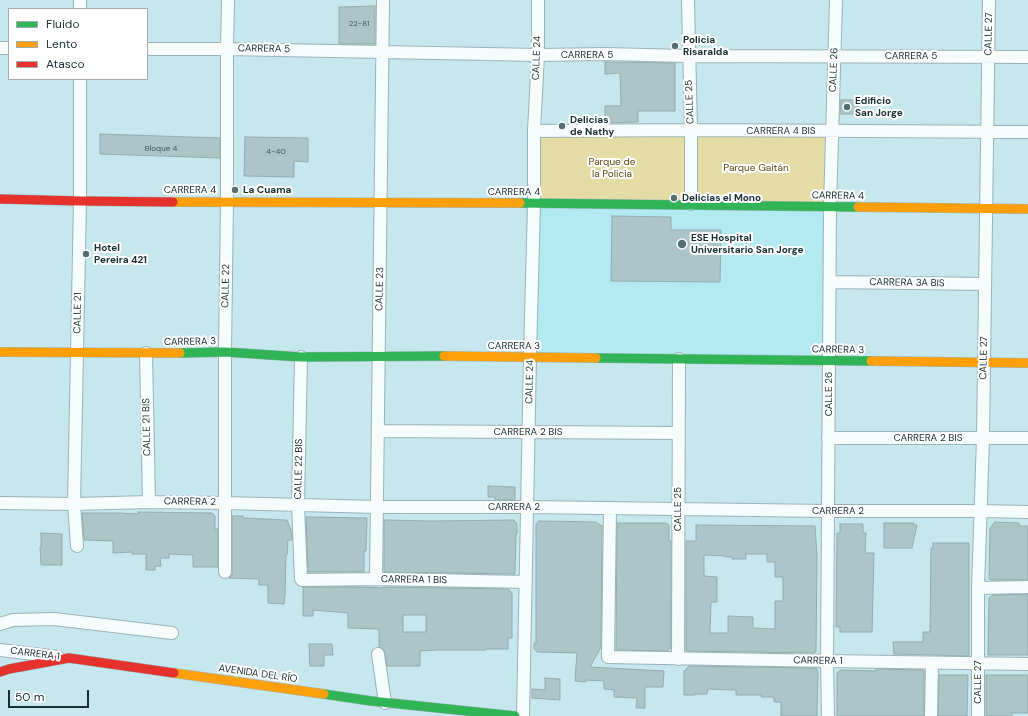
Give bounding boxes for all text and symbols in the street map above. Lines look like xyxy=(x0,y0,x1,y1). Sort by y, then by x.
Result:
legend xyxy=(8,8,148,80)
street label: CALLE 27 xyxy=(983,12,995,56)
text: Fluido xyxy=(46,16,80,32)
house number: 22-81 xyxy=(349,19,369,29)
place label: Policia Risaralda xyxy=(683,34,728,58)
text: Lento xyxy=(46,36,77,52)
street label: CALLE 24 xyxy=(530,36,544,80)
marker: Policia Risaralda xyxy=(670,41,680,51)
street label: CARRERA 5 xyxy=(238,43,290,55)
street label: CALLE 26 xyxy=(827,48,841,92)
street label: CARRERA 5 xyxy=(561,49,613,61)
street label: CARRERA 5 xyxy=(885,50,937,62)
text: Atasco xyxy=(46,56,85,72)
street label: CALLE 25 xyxy=(683,80,697,124)
place label: Edificio San Jorge xyxy=(855,95,903,118)
marker: Edificio San Jorge xyxy=(842,102,852,112)
place label: Delicias de Nathy xyxy=(570,114,614,138)
marker: Delicias de Nathy xyxy=(557,121,567,131)
street label: CARRERA 4 BIS xyxy=(746,125,816,137)
house number: Bloque 4 xyxy=(145,144,177,154)
house number: 4-40 xyxy=(266,147,286,157)
park label: Parque de la Policia xyxy=(589,156,635,180)
park label: Parque Gaitán xyxy=(723,162,789,174)
street label: CARRERA 4 xyxy=(164,184,216,196)
place label: La Cuama xyxy=(243,184,291,196)
marker: La Cuama xyxy=(230,185,240,195)
street label: CARRERA 4 xyxy=(488,186,540,198)
street label: CARRERA 4 xyxy=(812,190,864,202)
place label: Delicias el Mono xyxy=(682,192,761,204)
marker: Delicias el Mono xyxy=(669,193,679,203)
place label: ESE Hospital Universitario San Jorge xyxy=(691,232,803,256)
marker: ESE Hospital Universitario San Jorge xyxy=(676,238,688,250)
place label: Hotel Pereira 421 xyxy=(94,242,147,266)
marker: Hotel Pereira 421 xyxy=(81,249,91,259)
street label: CALLE 22 xyxy=(220,264,232,308)
street label: CALLE 23 xyxy=(374,267,386,311)
street label: CARRERA 3A BIS xyxy=(869,276,945,290)
street label: CALLE 21 xyxy=(72,292,84,334)
street label: CARRERA 3 xyxy=(164,336,216,348)
street label: CALLE 27 xyxy=(978,336,990,380)
street label: CARRERA 3 xyxy=(488,340,540,352)
street label: CARRERA 3 xyxy=(812,344,864,356)
street label: CALLE 24 xyxy=(524,360,536,404)
street label: CALLE 26 xyxy=(823,372,835,416)
street label: CALLE 21 BIS xyxy=(140,398,154,456)
street label: CARRERA 2 BIS xyxy=(494,426,562,438)
street label: CARRERA 2 BIS xyxy=(894,432,962,444)
street label: CALLE 22 BIS xyxy=(292,438,306,500)
street label: CALLE 25 xyxy=(672,487,684,531)
street label: CARRERA 2 xyxy=(164,496,216,508)
street label: CARRERA 2 xyxy=(488,501,540,513)
street label: CARRERA 2 xyxy=(812,505,864,517)
street label: CARRERA 1 BIS xyxy=(381,573,447,587)
street label: CARRERA 1 xyxy=(10,645,60,663)
street label: CARRERA 1 xyxy=(793,655,843,667)
street label: CALLE 27 xyxy=(972,660,984,704)
street label: AVENIDA DEL RÍO xyxy=(218,663,298,685)
scale bar xyxy=(10,682,91,708)
text: 50 m xyxy=(15,689,44,705)

